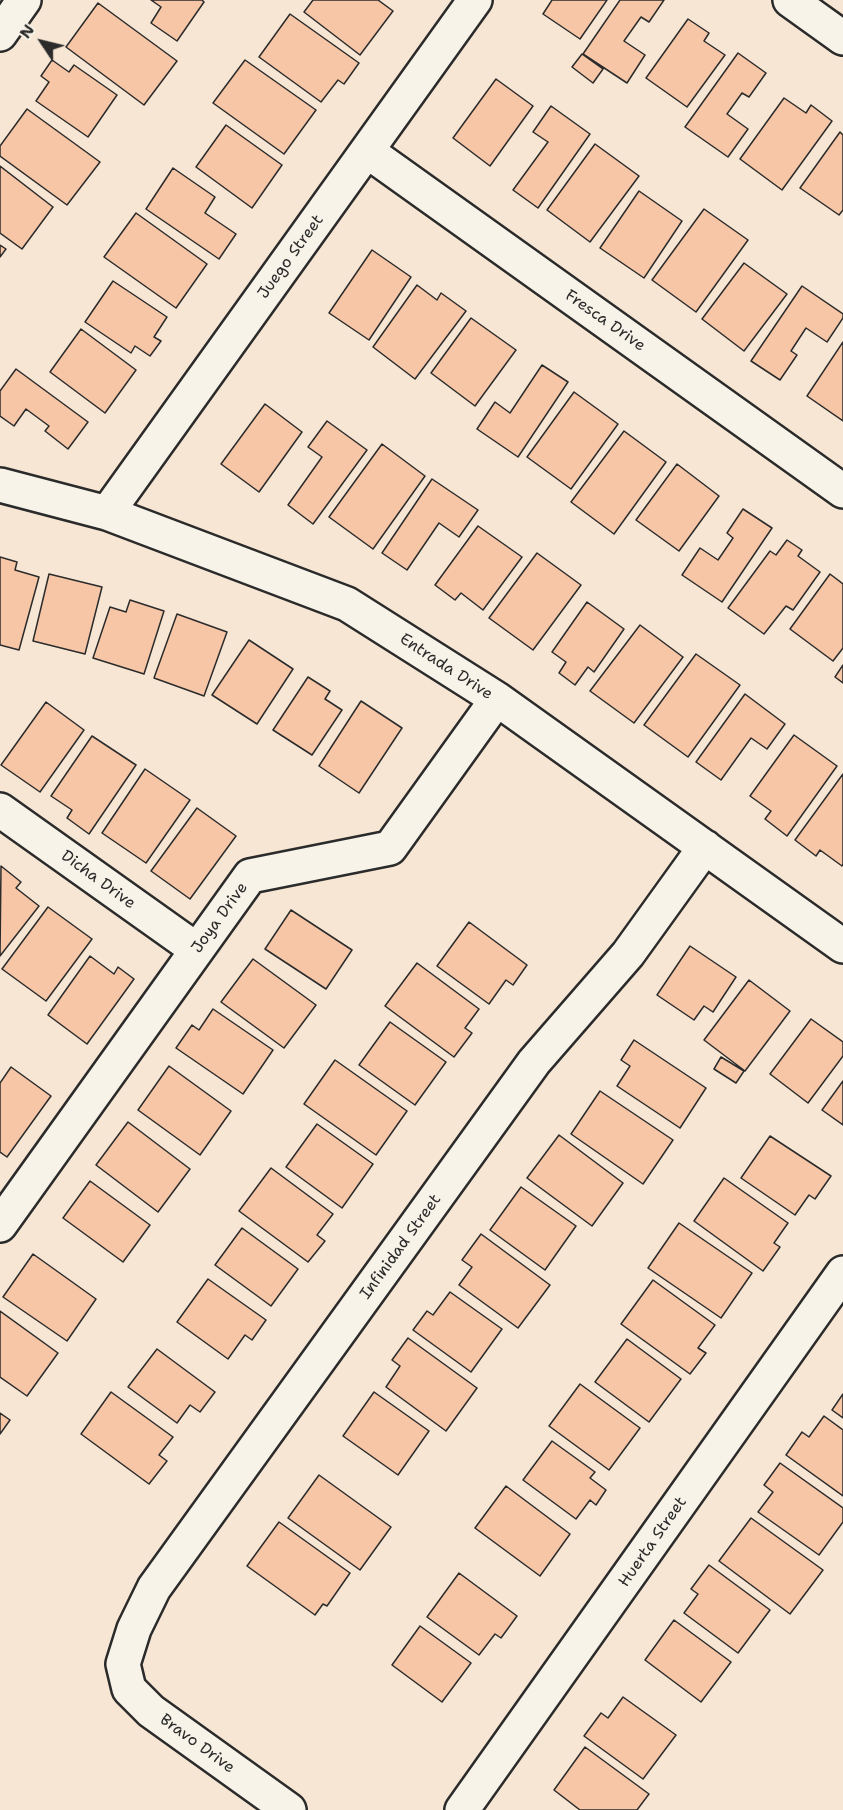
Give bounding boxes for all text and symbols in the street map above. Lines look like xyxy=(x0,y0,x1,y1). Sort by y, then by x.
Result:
north arrow xyxy=(12,12,72,72)
text: N xyxy=(15,20,39,43)
street label: Juego Street xyxy=(254,211,328,303)
street label: Fresca Drive xyxy=(561,286,649,356)
street label: Entrada Drive xyxy=(396,630,496,704)
street label: Dicha Drive xyxy=(57,847,139,913)
street label: Joya Drive xyxy=(188,879,252,957)
street label: Infinidad Street xyxy=(356,1191,446,1303)
street label: Huerta Street xyxy=(615,1493,691,1591)
street label: Bravo Drive xyxy=(156,1710,238,1778)

